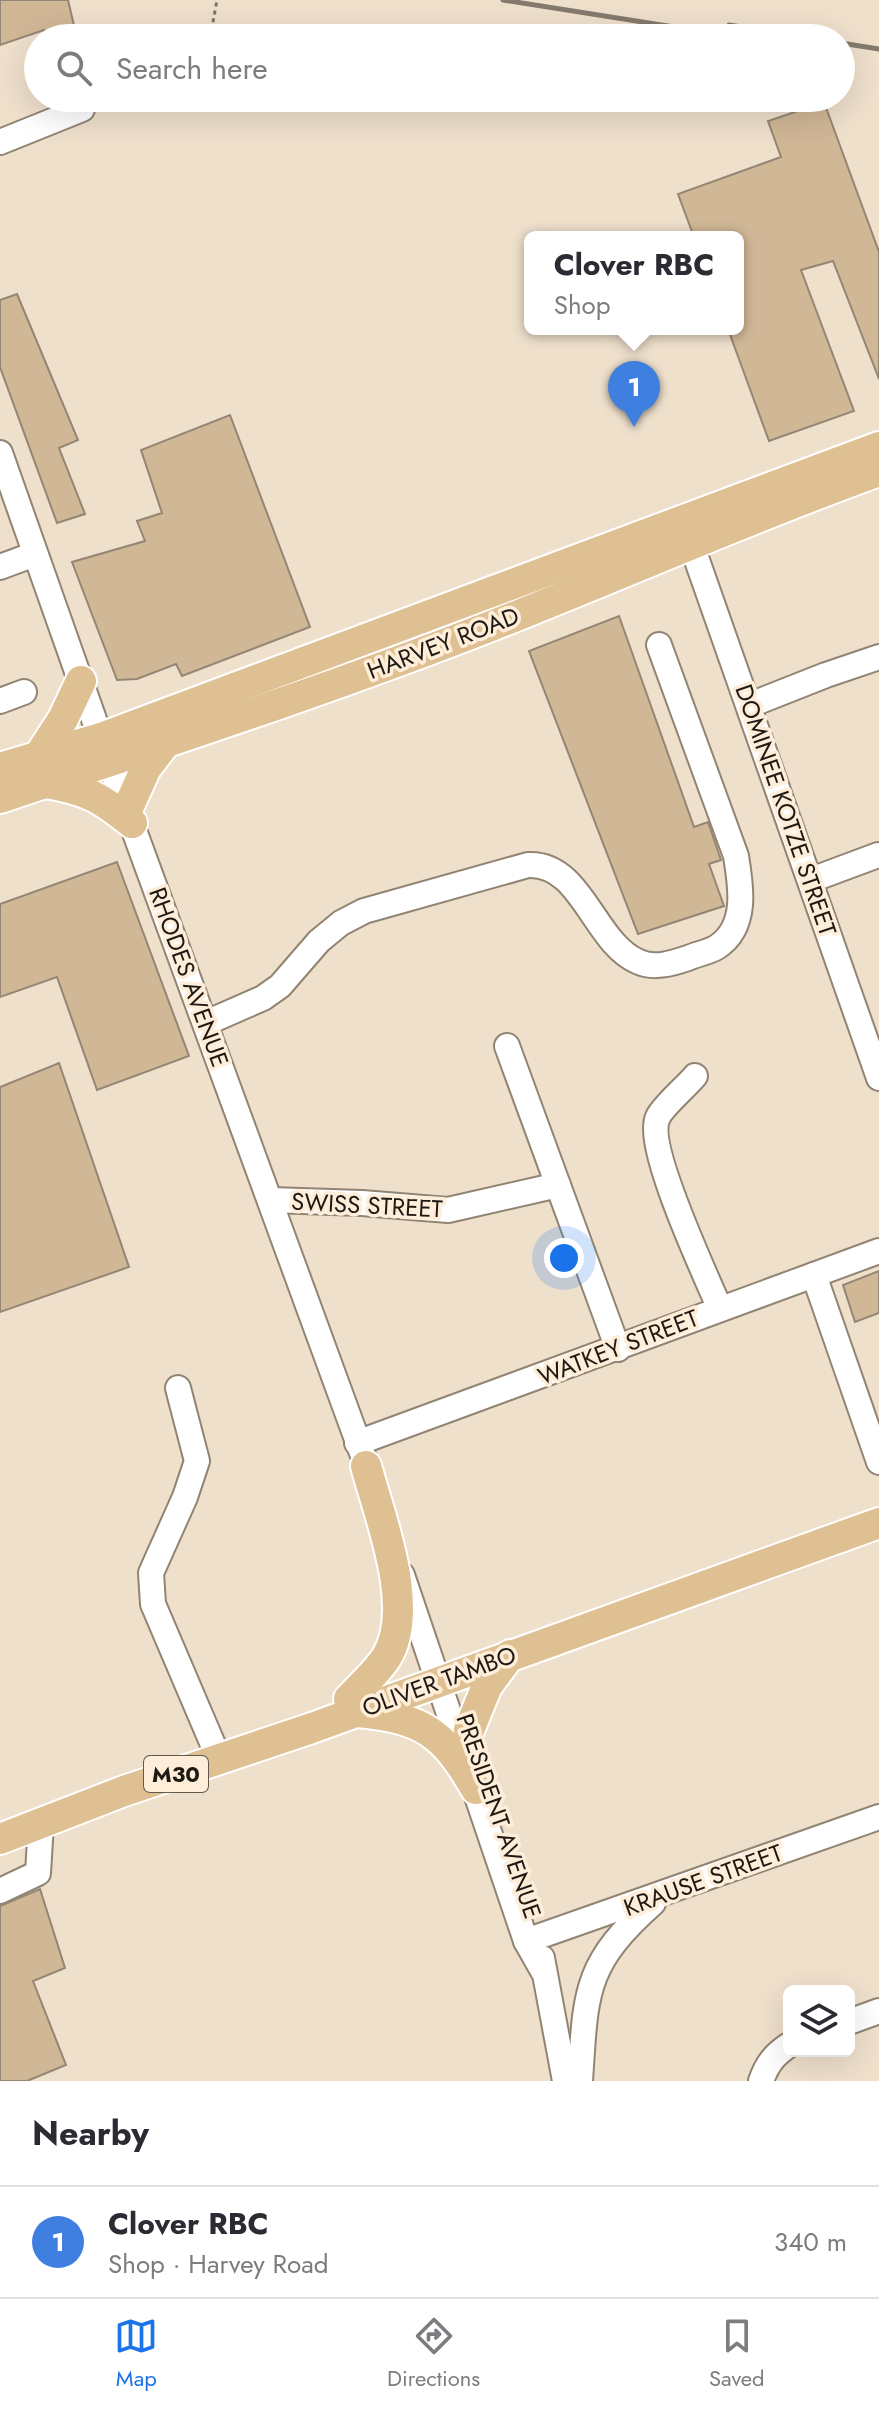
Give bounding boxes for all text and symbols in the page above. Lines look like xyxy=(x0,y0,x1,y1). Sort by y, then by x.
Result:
search box xyxy=(24,24,855,112)
icon: search xyxy=(52,46,96,90)
text: Search here xyxy=(116,47,268,90)
popup xyxy=(524,231,744,335)
text: Clover RBC xyxy=(554,243,714,286)
text: Shop xyxy=(554,286,611,324)
pin: 1 xyxy=(608,361,660,427)
street label: HARVEY ROAD xyxy=(362,598,524,688)
street label: DOMINEE KOTZE STREET xyxy=(726,679,846,941)
street label: RHODES AVENUE xyxy=(140,882,238,1072)
street label: SWISS STREET xyxy=(290,1184,444,1226)
your location xyxy=(544,1238,584,1278)
street label: WATKEY STREET xyxy=(533,1300,703,1394)
street label: OLIVER TAMBO xyxy=(357,1637,521,1725)
street label: PRESIDENT AVENUE xyxy=(448,1709,550,1923)
road number: M30 xyxy=(144,1756,208,1792)
street label: KRAUSE STREET xyxy=(619,1835,787,1925)
map controls xyxy=(783,1985,855,2057)
button: layers xyxy=(783,1985,855,2057)
text: Nearby xyxy=(32,2109,149,2158)
text: Clover RBC xyxy=(108,2202,269,2245)
text: 1 xyxy=(51,2223,65,2261)
text: 340 m xyxy=(774,2223,847,2261)
text: Shop · Harvey Road xyxy=(108,2245,328,2283)
tab: Map xyxy=(114,2314,158,2394)
tab: Directions xyxy=(387,2314,480,2394)
tab: Saved xyxy=(709,2314,765,2394)

